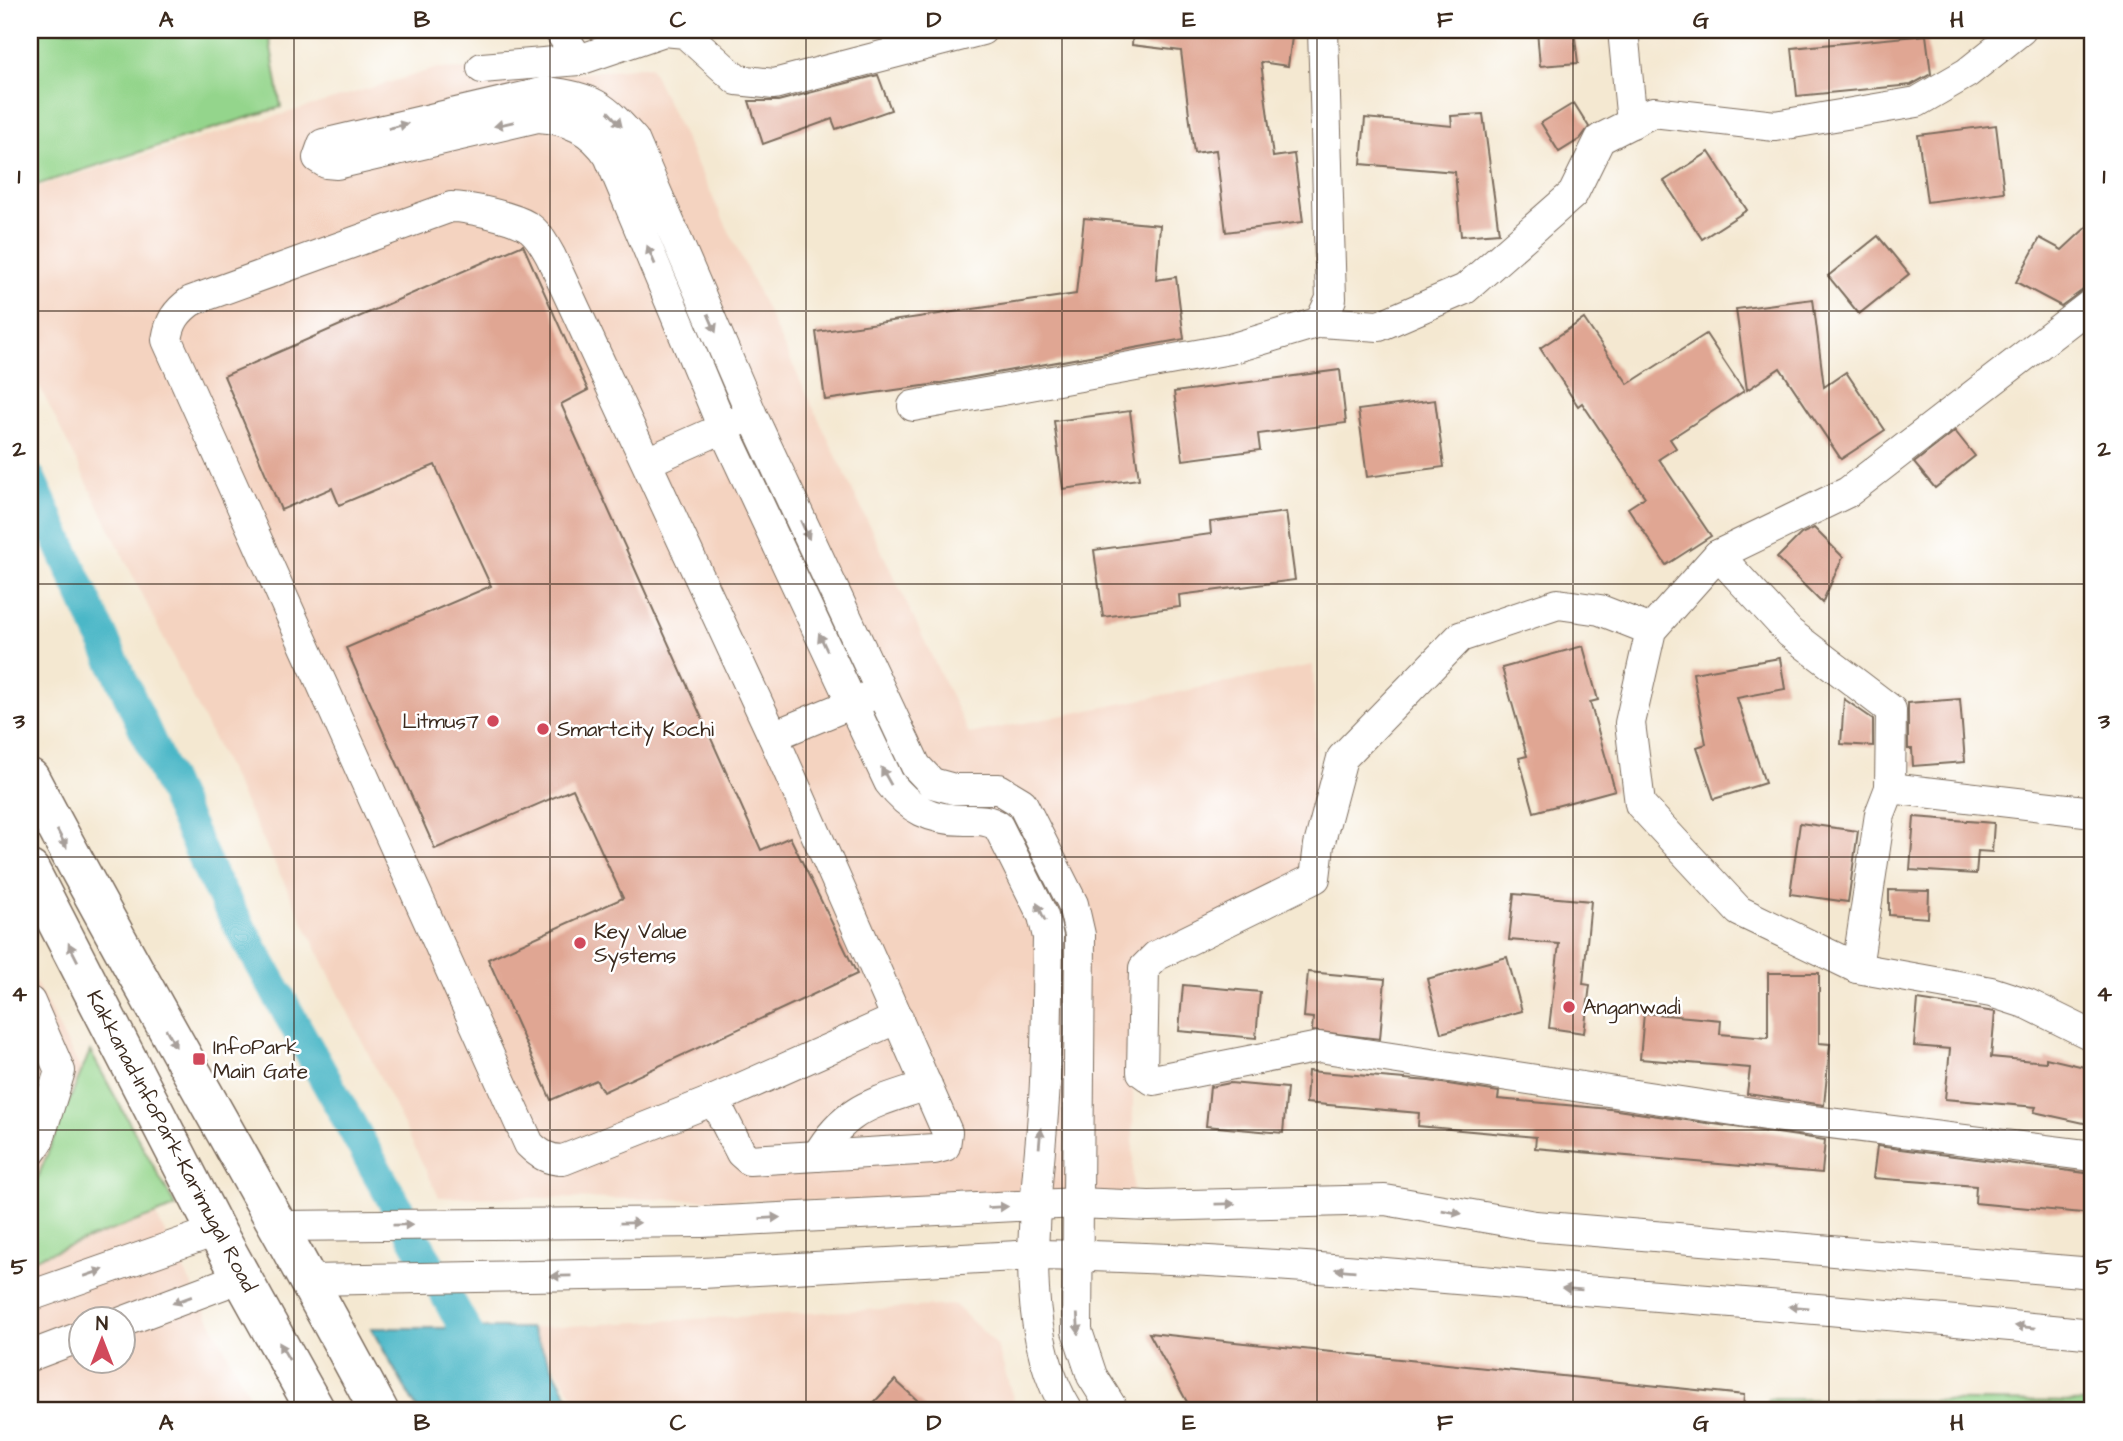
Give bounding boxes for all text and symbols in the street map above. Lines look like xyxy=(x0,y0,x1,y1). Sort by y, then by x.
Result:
text: A xyxy=(159,4,174,36)
text: B xyxy=(414,4,431,36)
text: C xyxy=(670,4,687,36)
text: D xyxy=(927,4,942,36)
text: E xyxy=(1182,4,1196,36)
text: F xyxy=(1437,4,1454,36)
text: G xyxy=(1693,4,1709,36)
text: H xyxy=(1950,4,1964,36)
one-way arrow xyxy=(606,110,623,127)
one-way arrow xyxy=(493,119,515,130)
one-way arrow xyxy=(387,120,409,131)
text: 1 xyxy=(18,160,21,192)
text: 1 xyxy=(2103,160,2106,192)
one-way arrow xyxy=(645,244,656,265)
one-way arrow xyxy=(707,312,718,333)
text: 2 xyxy=(11,433,26,465)
text: 2 xyxy=(2096,433,2111,465)
one-way arrow xyxy=(799,520,811,540)
one-way arrow xyxy=(817,632,828,652)
text: 3 xyxy=(12,705,25,737)
text: 3 xyxy=(2097,705,2110,737)
place label: Litmus7 xyxy=(402,707,479,736)
marker: Litmus7 xyxy=(485,713,501,729)
place label: Smartcity Kochi xyxy=(557,715,714,746)
marker: Smartcity Kochi xyxy=(535,721,551,737)
one-way arrow xyxy=(880,766,892,786)
one-way arrow xyxy=(55,829,67,849)
one-way arrow xyxy=(1035,902,1047,922)
place label: Key Value Systems xyxy=(594,917,687,972)
marker: Key Value Systems xyxy=(572,935,588,951)
one-way arrow xyxy=(67,942,78,962)
text: 4 xyxy=(11,978,27,1010)
text: 4 xyxy=(2096,978,2112,1010)
street label: Kakkanad-InfoPark-Karimugal Road xyxy=(78,985,264,1298)
place label: Anganwadi xyxy=(1583,993,1681,1024)
marker: Anganwadi xyxy=(1561,999,1577,1015)
one-way arrow xyxy=(165,1028,177,1048)
place label: InfoPark Main Gate xyxy=(213,1033,308,1086)
marker: InfoPark Main Gate xyxy=(191,1051,207,1067)
one-way arrow xyxy=(1035,1127,1046,1149)
one-way arrow xyxy=(1214,1198,1236,1210)
one-way arrow xyxy=(987,1201,1009,1212)
one-way arrow xyxy=(1441,1207,1463,1218)
one-way arrow xyxy=(760,1212,782,1223)
one-way arrow xyxy=(619,1217,641,1228)
one-way arrow xyxy=(392,1219,414,1231)
text: 5 xyxy=(11,1251,28,1283)
text: 5 xyxy=(2096,1251,2113,1283)
one-way arrow xyxy=(1334,1264,1356,1275)
one-way arrow xyxy=(84,1267,105,1278)
one-way arrow xyxy=(549,1270,571,1282)
one-way arrow xyxy=(1561,1283,1583,1294)
one-way arrow xyxy=(172,1294,193,1305)
one-way arrow xyxy=(1788,1301,1810,1312)
north arrow xyxy=(66,1304,136,1374)
text: N xyxy=(96,1311,108,1338)
one-way arrow xyxy=(1073,1313,1084,1335)
one-way arrow xyxy=(2014,1321,2036,1332)
one-way arrow xyxy=(278,1341,290,1361)
text: A xyxy=(159,1407,174,1439)
text: B xyxy=(414,1407,431,1439)
text: C xyxy=(670,1407,687,1439)
text: D xyxy=(927,1407,942,1439)
text: E xyxy=(1182,1407,1196,1439)
text: F xyxy=(1437,1407,1454,1439)
text: G xyxy=(1693,1407,1709,1439)
text: H xyxy=(1950,1407,1964,1439)

